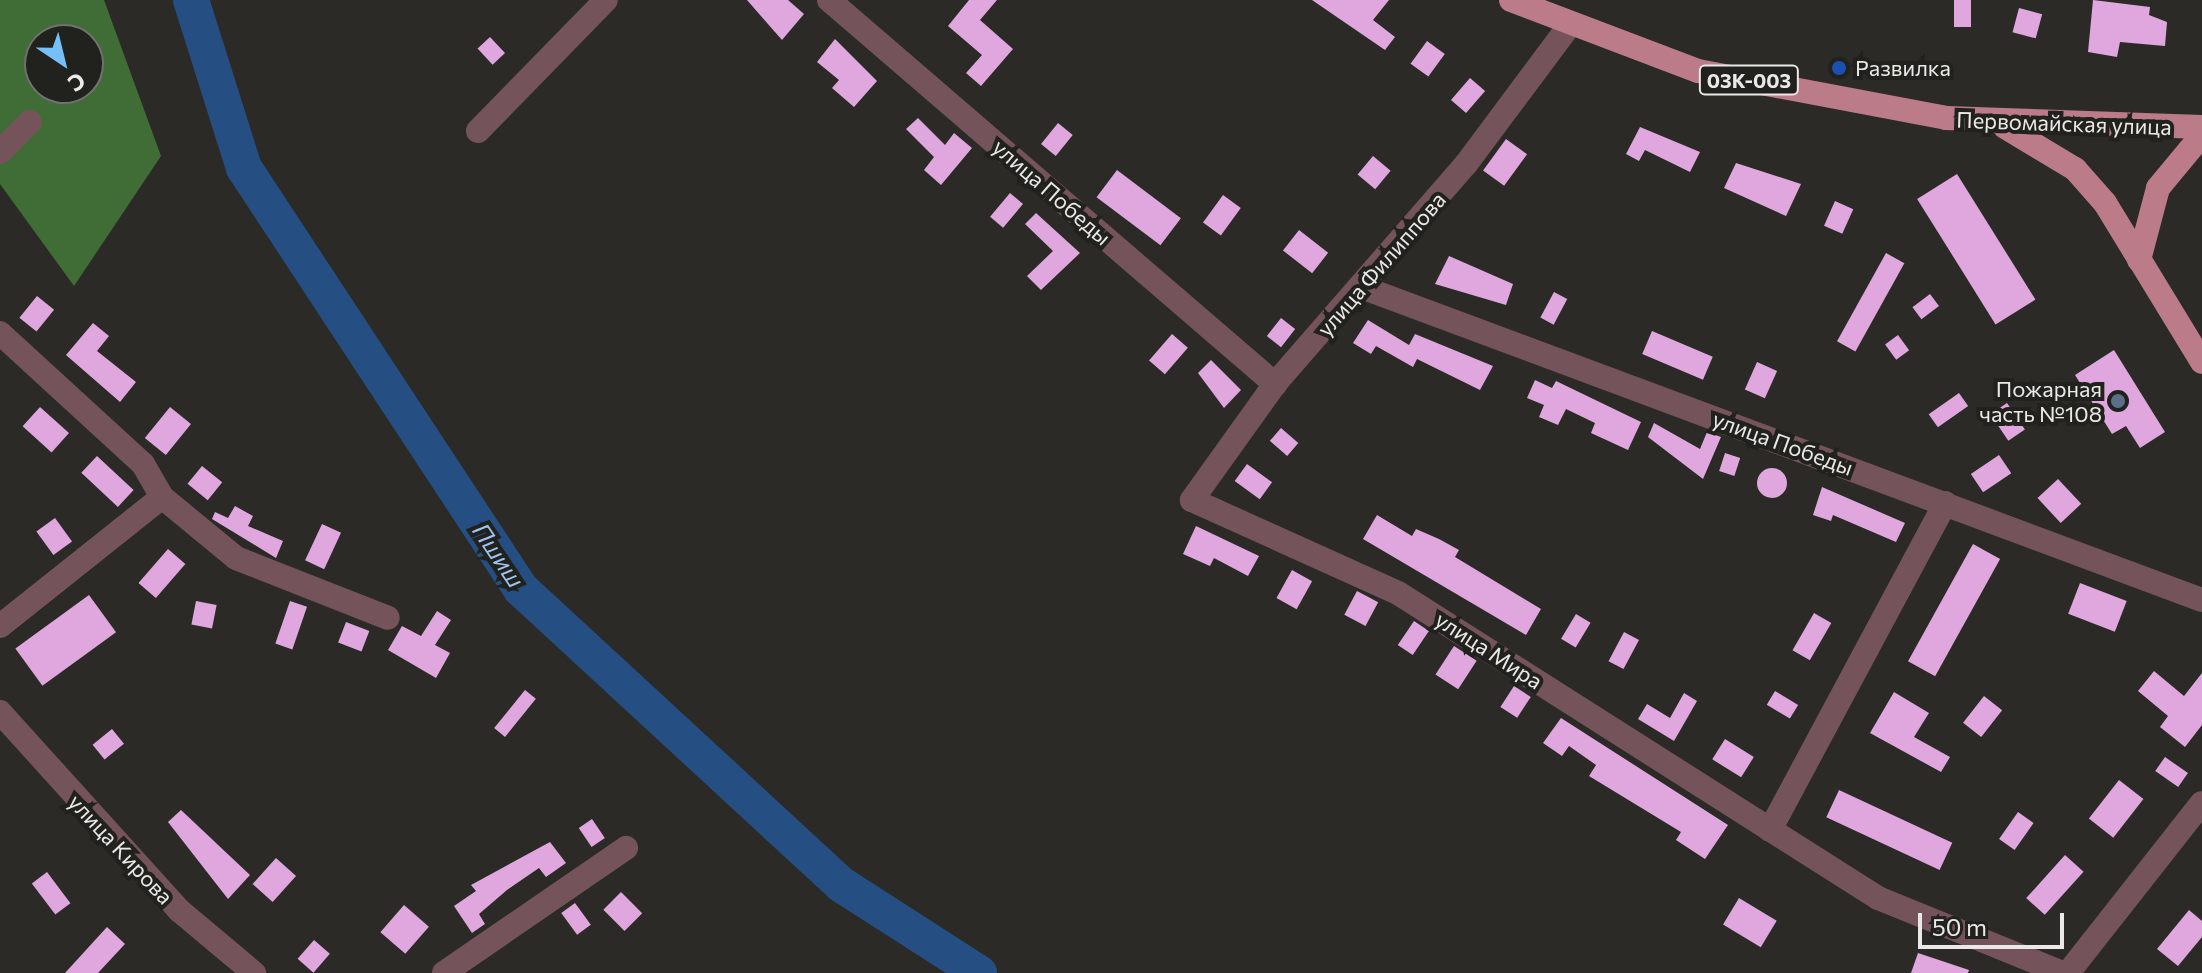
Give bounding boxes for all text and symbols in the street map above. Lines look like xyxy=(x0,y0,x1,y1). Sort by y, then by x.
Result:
north arrow xyxy=(24,24,104,104)
place label: Развилка xyxy=(1855,55,1951,81)
marker: Развилка xyxy=(1830,59,1848,77)
road number: 03К-003 xyxy=(1697,64,1801,96)
text: С xyxy=(63,67,91,98)
street label: Первомайская улица xyxy=(1956,106,2172,140)
street label: улица Победы xyxy=(988,134,1116,250)
street label: улица Филиппова xyxy=(1311,187,1451,341)
place label: Пожарная часть №108 xyxy=(1979,375,2102,426)
marker: Пожарная часть №108 xyxy=(2109,392,2127,410)
street label: улица Победы xyxy=(1709,405,1857,481)
water label: Пшиш xyxy=(467,517,531,593)
street label: улица Мира xyxy=(1431,606,1547,694)
street label: улица Кирова xyxy=(63,788,179,910)
scale bar xyxy=(1922,897,2068,947)
text: 50 m xyxy=(1932,912,1987,941)

